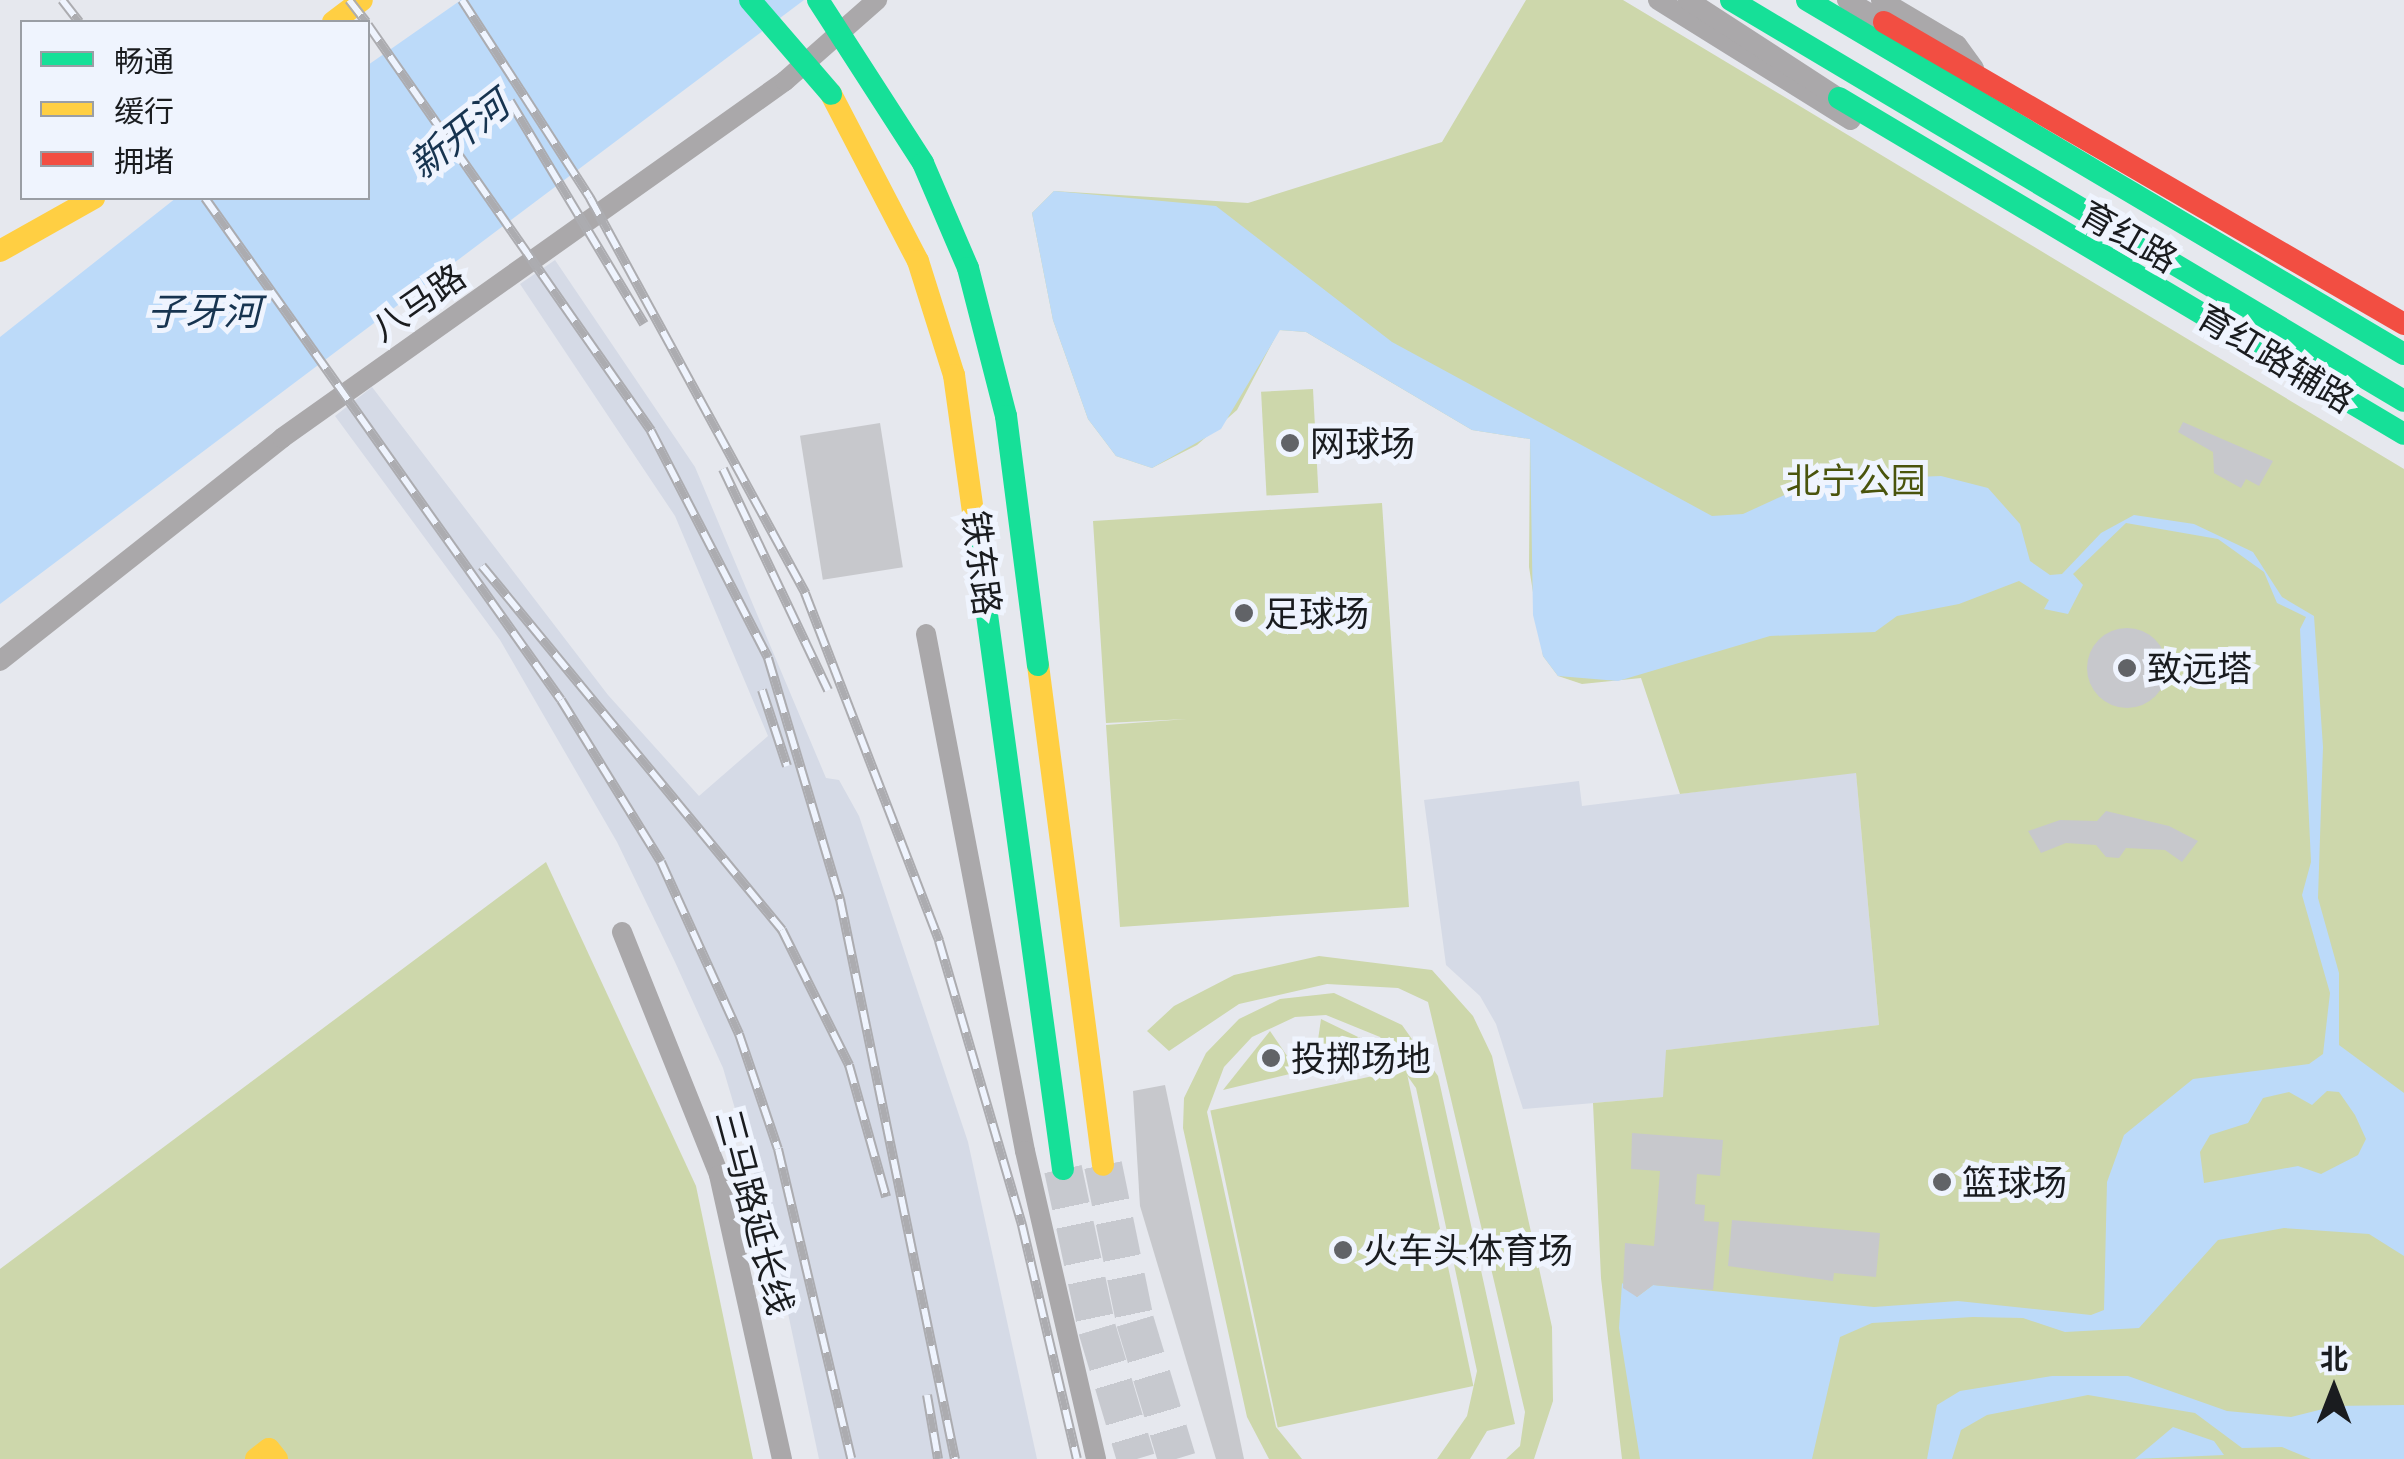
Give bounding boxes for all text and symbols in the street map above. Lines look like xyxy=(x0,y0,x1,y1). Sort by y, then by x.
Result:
legend xyxy=(20,20,370,200)
text: 畅通 xyxy=(114,42,174,80)
water label: 新开河 xyxy=(400,82,518,188)
text: 缓行 xyxy=(114,92,174,130)
text: 拥堵 xyxy=(114,142,174,180)
street label: 育红路 xyxy=(2073,192,2185,280)
street label: 八马路 xyxy=(363,255,473,349)
water label: 子牙河 xyxy=(147,289,261,335)
street label: 育红路辅路 xyxy=(2190,295,2362,421)
place label: 网球场 xyxy=(1310,422,1415,464)
marker: 网球场 xyxy=(1279,432,1301,454)
park label: 北宁公园 xyxy=(1786,459,1926,501)
street label: 铁东路 xyxy=(955,508,1009,618)
place label: 足球场 xyxy=(1264,592,1369,634)
marker: 足球场 xyxy=(1233,602,1255,624)
place label: 致远塔 xyxy=(2147,647,2252,689)
marker: 致远塔 xyxy=(2116,657,2138,679)
place label: 投掷场地 xyxy=(1291,1037,1431,1079)
marker: 投掷场地 xyxy=(1260,1047,1282,1069)
street label: 三马路延长线 xyxy=(708,1105,802,1319)
place label: 篮球场 xyxy=(1962,1161,2067,1203)
marker: 篮球场 xyxy=(1931,1171,1953,1193)
place label: 火车头体育场 xyxy=(1363,1229,1573,1271)
marker: 火车头体育场 xyxy=(1332,1239,1354,1261)
north arrow xyxy=(2284,1339,2384,1439)
text: 北 xyxy=(2320,1341,2348,1376)

